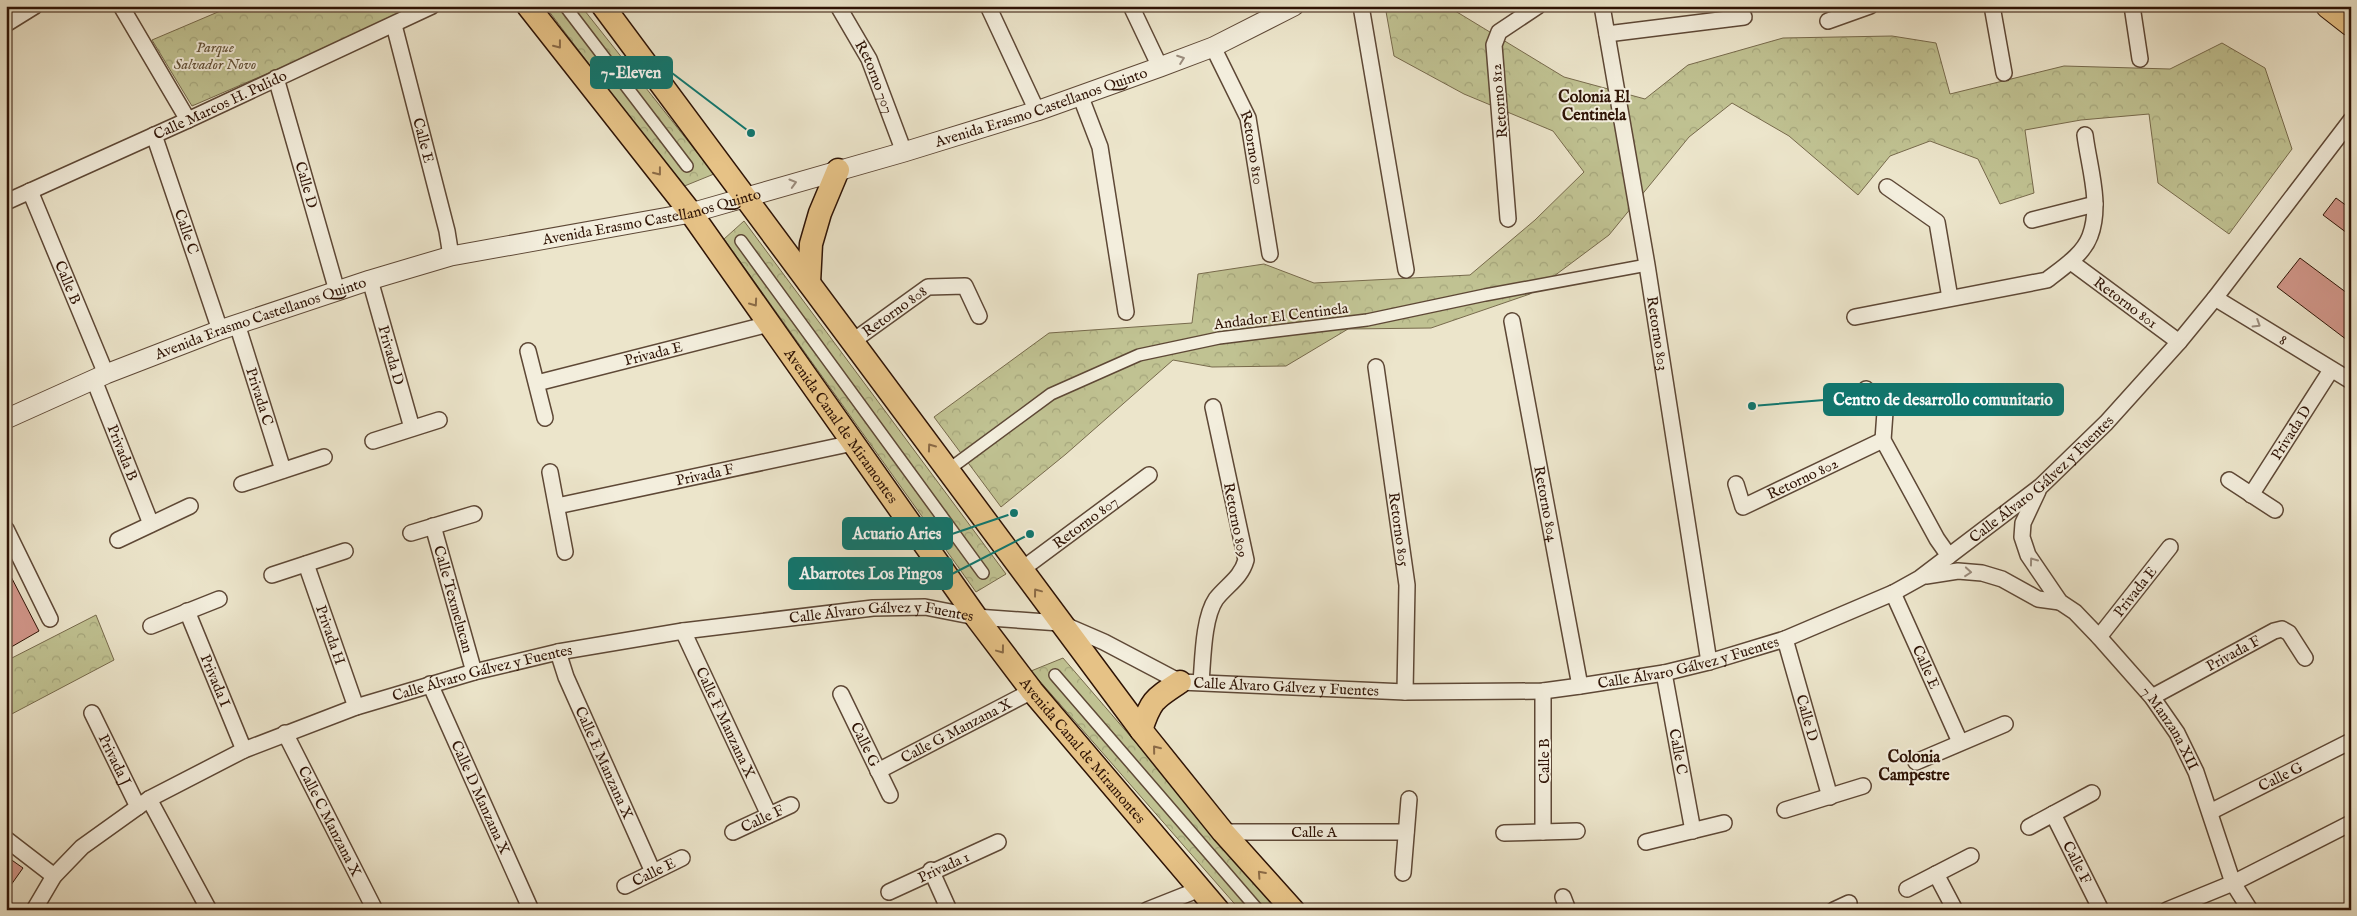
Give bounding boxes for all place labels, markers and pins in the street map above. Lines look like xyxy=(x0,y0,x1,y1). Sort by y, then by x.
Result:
callout: 7-Eleven xyxy=(591,57,672,88)
callout: Centro de desarrollo comunitario xyxy=(1824,384,2063,415)
callout: Acuario Aries xyxy=(843,518,952,549)
callout: Abarrotes Los Pingos xyxy=(789,558,952,589)

